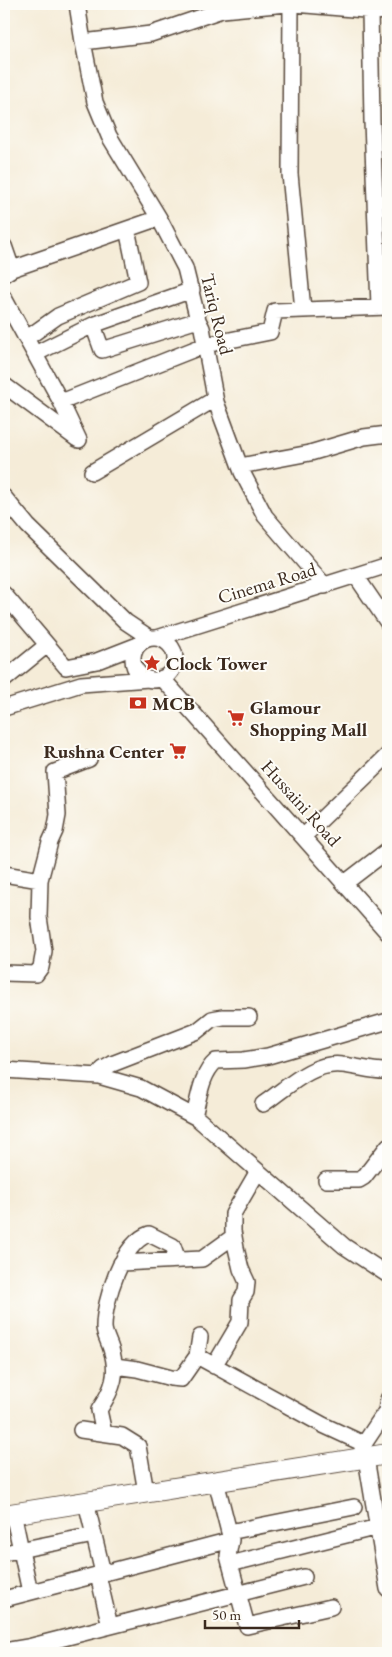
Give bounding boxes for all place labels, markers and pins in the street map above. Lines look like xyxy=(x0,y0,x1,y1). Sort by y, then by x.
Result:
place label: Clock Tower xyxy=(166,651,267,676)
place icon: Clock Tower xyxy=(142,653,162,673)
place label: MCB xyxy=(152,691,195,716)
bank icon: MCB xyxy=(128,693,148,713)
place label: Glamour Shopping Mall xyxy=(250,695,368,742)
supermarket icon: Glamour Shopping Mall xyxy=(226,708,246,728)
place label: Rushna Center xyxy=(44,739,164,764)
supermarket icon: Rushna Center xyxy=(168,741,188,761)

